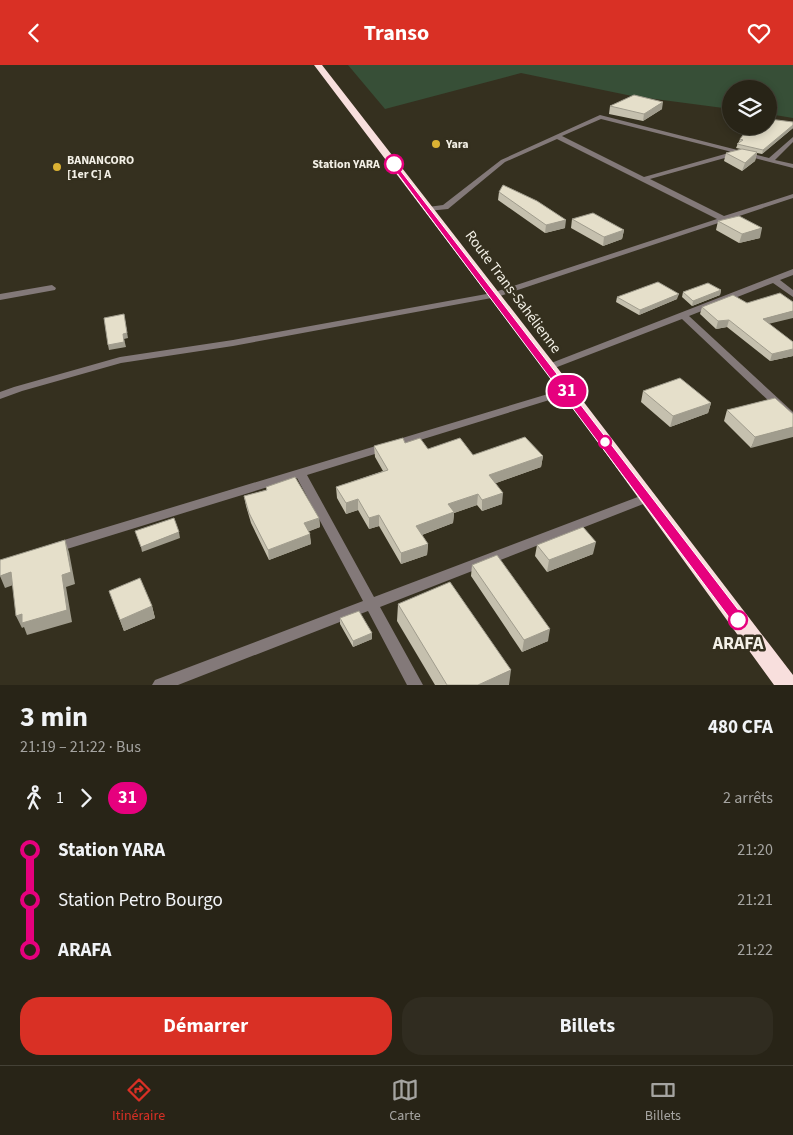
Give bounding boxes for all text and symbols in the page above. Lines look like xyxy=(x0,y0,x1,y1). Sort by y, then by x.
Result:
text: Transo xyxy=(364,17,429,49)
icon: back xyxy=(20,19,48,47)
icon: heart xyxy=(745,19,773,47)
map controls xyxy=(722,80,777,135)
button: layers xyxy=(722,80,777,135)
place label: Yara xyxy=(445,136,468,153)
marker: Yara xyxy=(430,138,442,150)
place label: BANANCORO [1er C] A xyxy=(67,152,134,183)
marker: Station YARA xyxy=(384,154,404,174)
place label: Station YARA xyxy=(312,156,380,173)
marker: BANANCORO [1er C] A xyxy=(51,161,63,173)
street label: Route Trans-Sahélienne xyxy=(460,226,566,358)
line badge: 31 xyxy=(544,375,590,407)
text: 31 xyxy=(557,378,577,403)
unlabelled marker xyxy=(598,435,612,449)
marker: ARAFA xyxy=(728,610,748,630)
place label: ARAFA xyxy=(712,631,764,656)
text: 3 min xyxy=(20,697,88,737)
text: 480 CFA xyxy=(708,714,773,741)
text: 21:19 – 21:22 · Bus xyxy=(20,736,141,758)
icon: walk xyxy=(20,784,48,812)
icon: forward xyxy=(72,784,100,812)
text: 31 xyxy=(118,785,137,810)
text: 1 xyxy=(56,787,64,809)
text: 2 arrêts xyxy=(723,787,773,809)
text: Station YARA xyxy=(58,837,165,864)
text: 21:20 xyxy=(737,839,773,861)
text: Station Petro Bourgo xyxy=(58,887,223,914)
text: 21:21 xyxy=(737,889,773,911)
text: ARAFA xyxy=(58,937,111,964)
text: 21:22 xyxy=(737,939,773,961)
button: Démarrer xyxy=(20,997,392,1055)
button: Billets xyxy=(402,997,773,1055)
tab: Itinéraire xyxy=(112,1076,165,1126)
tab: Carte xyxy=(389,1076,421,1126)
tab: Billets xyxy=(645,1076,681,1126)

